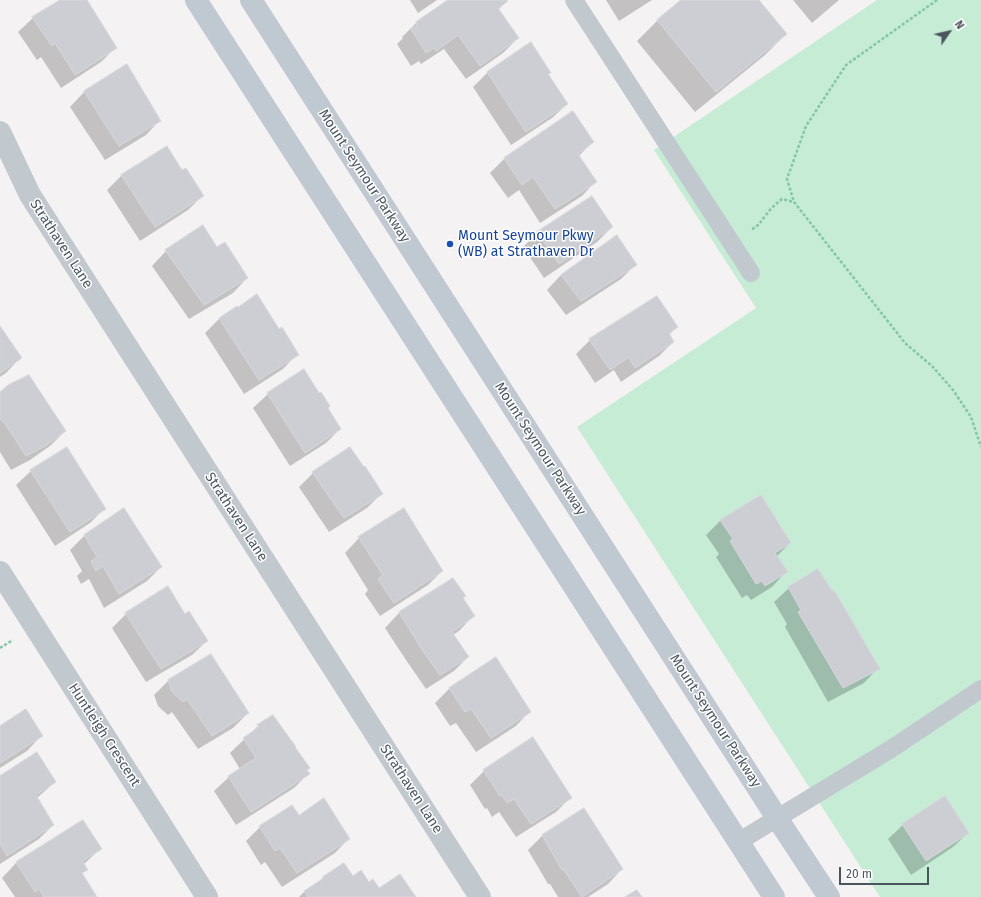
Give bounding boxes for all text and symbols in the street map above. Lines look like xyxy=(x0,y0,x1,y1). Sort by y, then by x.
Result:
north arrow xyxy=(929,12,969,52)
text: N xyxy=(952,18,967,32)
street label: Mount Seymour Parkway xyxy=(315,106,413,246)
street label: Strathaven Lane xyxy=(26,196,96,292)
place label: Mount Seymour Pkwy (WB) at Strathaven Dr xyxy=(458,228,594,260)
marker: Mount Seymour Pkwy (WB) at Strathaven Dr xyxy=(445,239,455,249)
street label: Mount Seymour Parkway xyxy=(491,379,589,519)
street label: Strathaven Lane xyxy=(201,469,271,565)
street label: Mount Seymour Parkway xyxy=(666,651,764,791)
street label: Huntleigh Crescent xyxy=(64,680,144,790)
street label: Strathaven Lane xyxy=(376,741,446,837)
scale bar xyxy=(841,859,931,885)
text: 20 m xyxy=(846,867,872,881)

